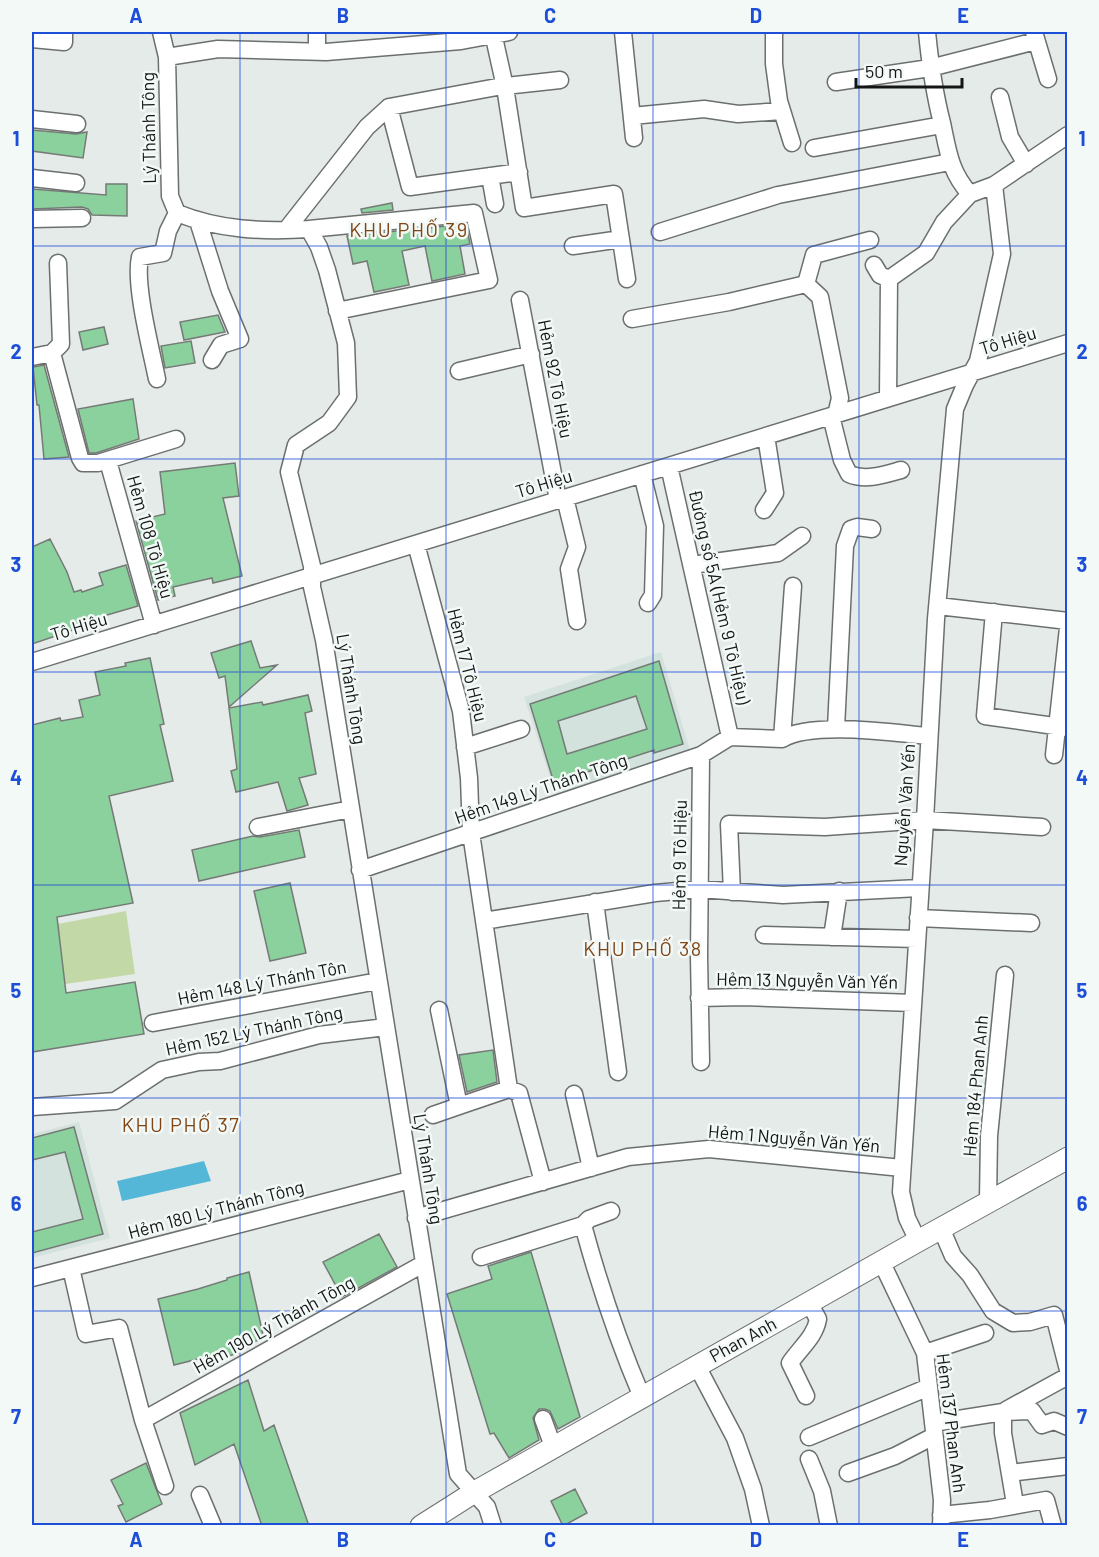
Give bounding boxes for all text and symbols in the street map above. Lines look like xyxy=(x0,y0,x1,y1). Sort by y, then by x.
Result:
text: A xyxy=(129,3,143,27)
text: B xyxy=(337,3,349,27)
text: C xyxy=(544,3,556,27)
text: D xyxy=(750,3,762,27)
text: E xyxy=(957,3,969,27)
scale bar xyxy=(856,51,962,89)
text: 50 m xyxy=(865,60,903,82)
street label: Lý Thánh Tông xyxy=(136,72,160,184)
text: 1 xyxy=(12,126,20,150)
text: 1 xyxy=(1078,126,1086,150)
district label: KHU PHỐ 39 xyxy=(349,217,469,241)
street label: Hẻm 92 Tô Hiệu xyxy=(534,318,578,440)
street label: Tô Hiệu xyxy=(977,321,1039,359)
text: 2 xyxy=(10,339,22,363)
text: 2 xyxy=(1076,339,1088,363)
street label: Tô Hiệu xyxy=(513,464,575,502)
street label: Hẻm 108 Tô Hiệu xyxy=(123,473,179,601)
street label: Đường số 5A (Hẻm 9 Tô Hiệu) xyxy=(685,487,756,707)
text: 3 xyxy=(11,552,21,576)
text: 3 xyxy=(1077,552,1087,576)
street label: Hẻm 17 Tô Hiệu xyxy=(443,606,493,724)
street label: Tô Hiệu xyxy=(48,607,110,645)
street label: Lý Thánh Tông xyxy=(332,632,372,746)
street label: Nguyễn Văn Yến xyxy=(889,743,919,867)
street label: Hẻm 149 Lý Thánh Tông xyxy=(452,748,630,828)
text: 4 xyxy=(10,765,22,789)
text: 4 xyxy=(1076,765,1088,789)
street label: Hẻm 9 Tô Hiệu xyxy=(667,799,691,911)
district label: KHU PHỐ 38 xyxy=(583,936,703,960)
street label: Hẻm 148 Lý Thánh Tôn xyxy=(176,955,348,1009)
street label: Hẻm 13 Nguyễn Văn Yến xyxy=(716,967,898,993)
text: 5 xyxy=(11,978,22,1002)
text: 5 xyxy=(1077,978,1088,1002)
street label: Hẻm 152 Lý Thánh Tông xyxy=(163,1000,344,1060)
street label: Hẻm 184 Phan Anh xyxy=(958,1014,992,1158)
district label: KHU PHỐ 37 xyxy=(122,1112,240,1136)
street label: Lý Thánh Tông xyxy=(409,1112,449,1226)
street label: Hẻm 1 Nguyễn Văn Yến xyxy=(707,1120,881,1156)
street label: Hẻm 180 Lý Thánh Tông xyxy=(125,1175,306,1243)
text: 6 xyxy=(11,1191,22,1215)
text: 6 xyxy=(1077,1191,1088,1215)
street label: Hẻm 190 Lý Thánh Tông xyxy=(189,1271,358,1378)
street label: Phan Anh xyxy=(705,1312,780,1366)
street label: Hẻm 137 Phan Anh xyxy=(932,1352,971,1494)
text: 7 xyxy=(11,1404,21,1428)
text: 7 xyxy=(1077,1404,1087,1428)
text: A xyxy=(129,1527,143,1551)
text: B xyxy=(337,1527,349,1551)
text: C xyxy=(544,1527,556,1551)
text: D xyxy=(750,1527,762,1551)
text: E xyxy=(957,1527,969,1551)

